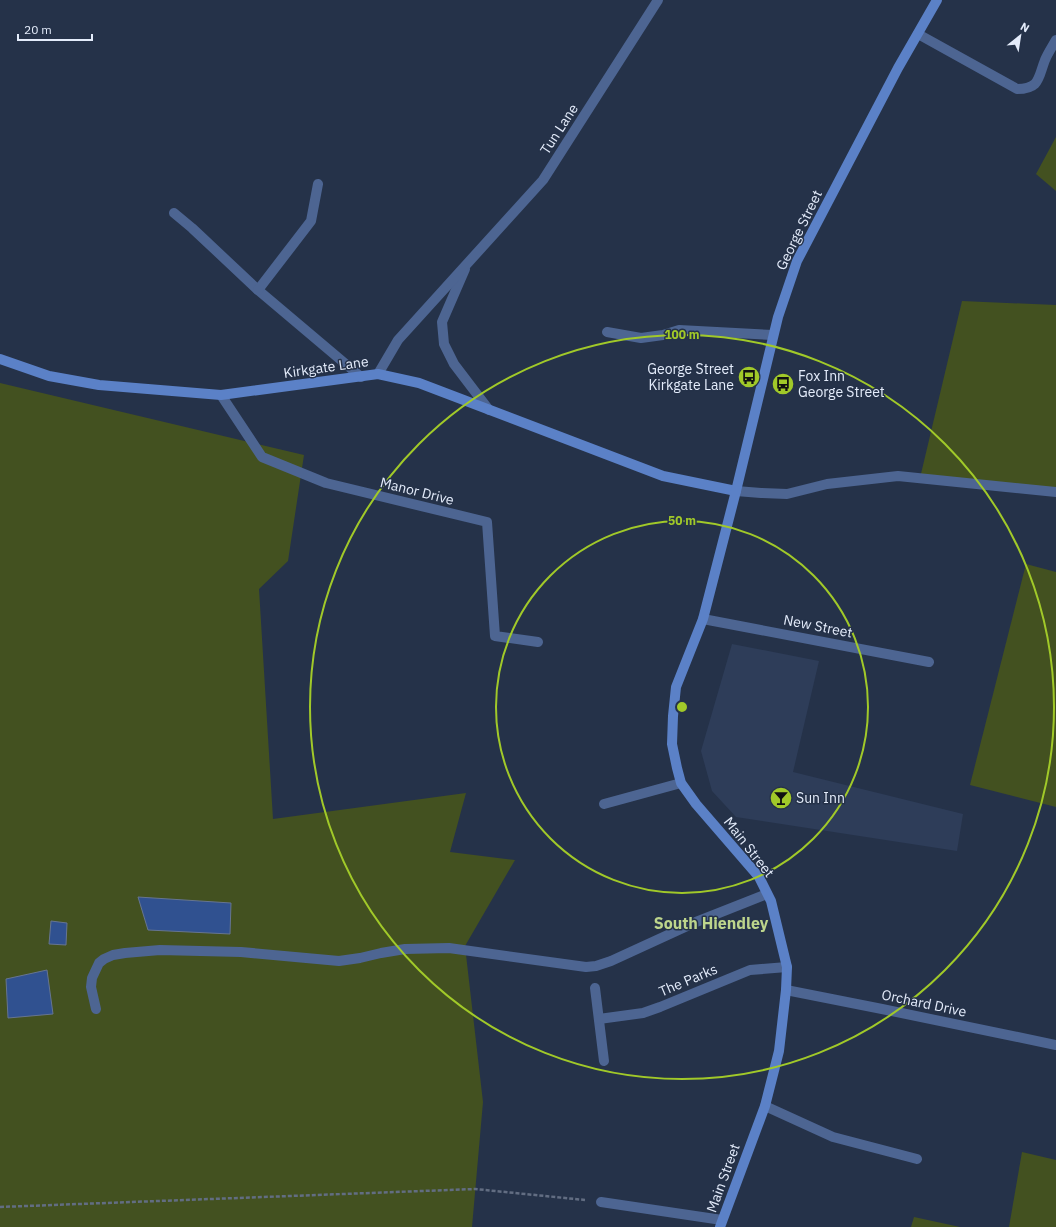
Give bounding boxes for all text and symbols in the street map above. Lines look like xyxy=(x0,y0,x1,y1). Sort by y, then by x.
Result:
scale bar xyxy=(18,16,92,42)
north arrow xyxy=(1000,16,1040,56)
text: N xyxy=(1018,19,1032,35)
text: 20 m xyxy=(24,22,52,37)
street label: Tun Lane xyxy=(536,100,582,158)
street label: George Street xyxy=(772,187,826,273)
text: 100 m xyxy=(664,327,700,342)
street label: Kirkgate Lane xyxy=(282,352,370,382)
place label: George Street Kirkgate Lane xyxy=(647,360,734,394)
bus stop icon: George Street Kirkgate Lane xyxy=(736,364,762,390)
place label: Fox Inn George Street xyxy=(798,367,885,401)
bus stop icon: Fox Inn George Street xyxy=(770,371,796,397)
street label: Manor Drive xyxy=(378,473,456,509)
text: 50 m xyxy=(668,513,696,528)
street label: New Street xyxy=(782,610,854,642)
centre of rings xyxy=(675,700,689,714)
bar icon: Sun Inn xyxy=(768,785,794,811)
place label: Sun Inn xyxy=(796,789,845,807)
street label: Main Street xyxy=(720,813,778,881)
district label: South Hiendley xyxy=(654,913,769,933)
street label: The Parks xyxy=(656,960,720,1000)
street label: Orchard Drive xyxy=(880,985,968,1021)
street label: Main Street xyxy=(702,1141,744,1215)

